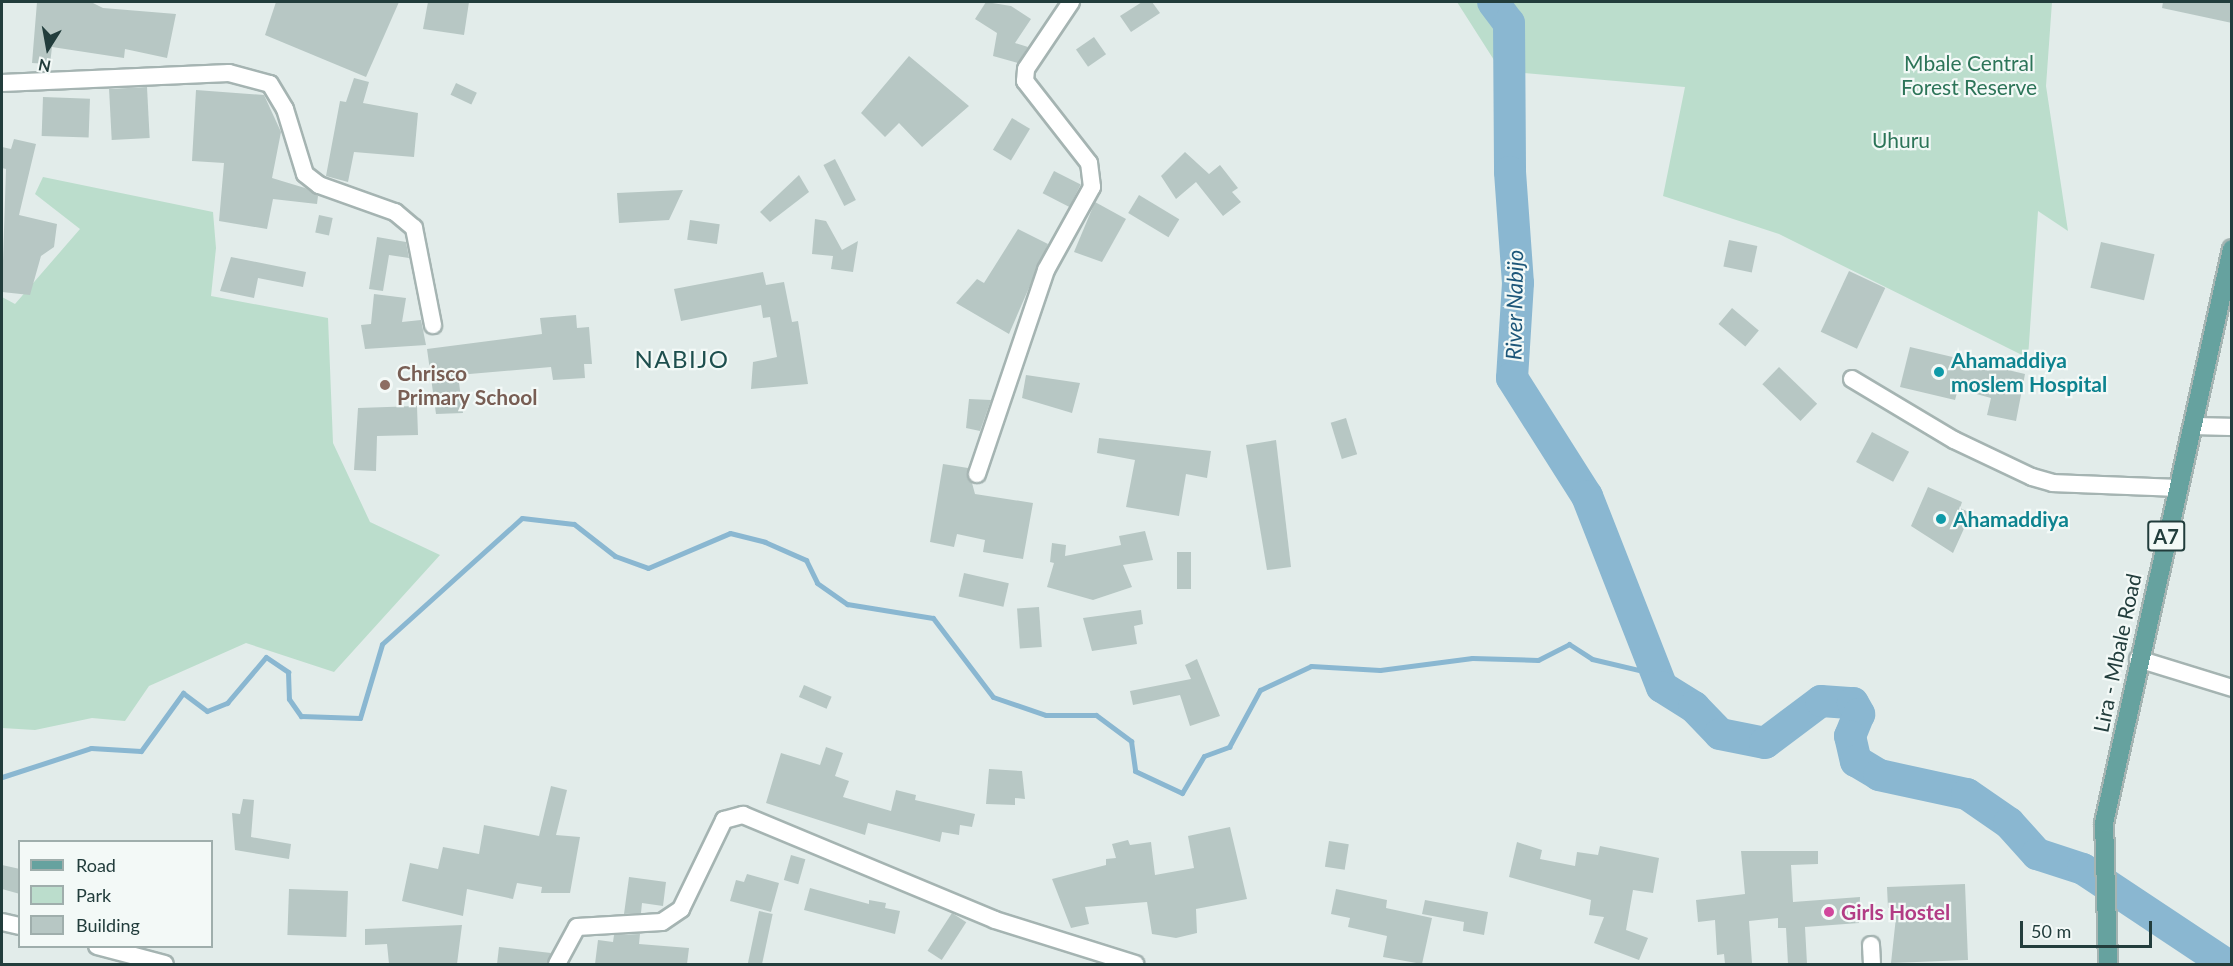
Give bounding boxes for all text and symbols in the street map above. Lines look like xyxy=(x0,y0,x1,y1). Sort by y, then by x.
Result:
north arrow xyxy=(18,18,78,78)
park label: Mbale Central Forest Reserve xyxy=(1901,50,2037,100)
text: N xyxy=(37,56,52,77)
park label: Uhuru xyxy=(1872,127,1930,153)
water label: River Nabijo xyxy=(1500,249,1528,361)
district label: NABIJO xyxy=(634,345,730,373)
place label: Ahamaddiya moslem Hospital xyxy=(1951,347,2107,397)
place label: Chrisco Primary School xyxy=(397,360,538,410)
marker: Ahamaddiya moslem Hospital xyxy=(1932,365,1946,379)
marker: Chrisco Primary School xyxy=(378,378,392,392)
place label: Ahamaddiya xyxy=(1953,506,2069,532)
marker: Ahamaddiya xyxy=(1934,512,1948,526)
road number: A7 xyxy=(2146,519,2186,553)
street label: Lira - Mbale Road xyxy=(2088,571,2146,735)
legend xyxy=(18,840,213,948)
text: Road xyxy=(76,854,116,876)
text: Park xyxy=(76,884,111,906)
place label: Girls Hostel xyxy=(1841,899,1950,925)
marker: Girls Hostel xyxy=(1822,905,1836,919)
scale bar xyxy=(2023,909,2155,947)
text: Building xyxy=(76,914,140,936)
text: 50 m xyxy=(2031,920,2071,942)

